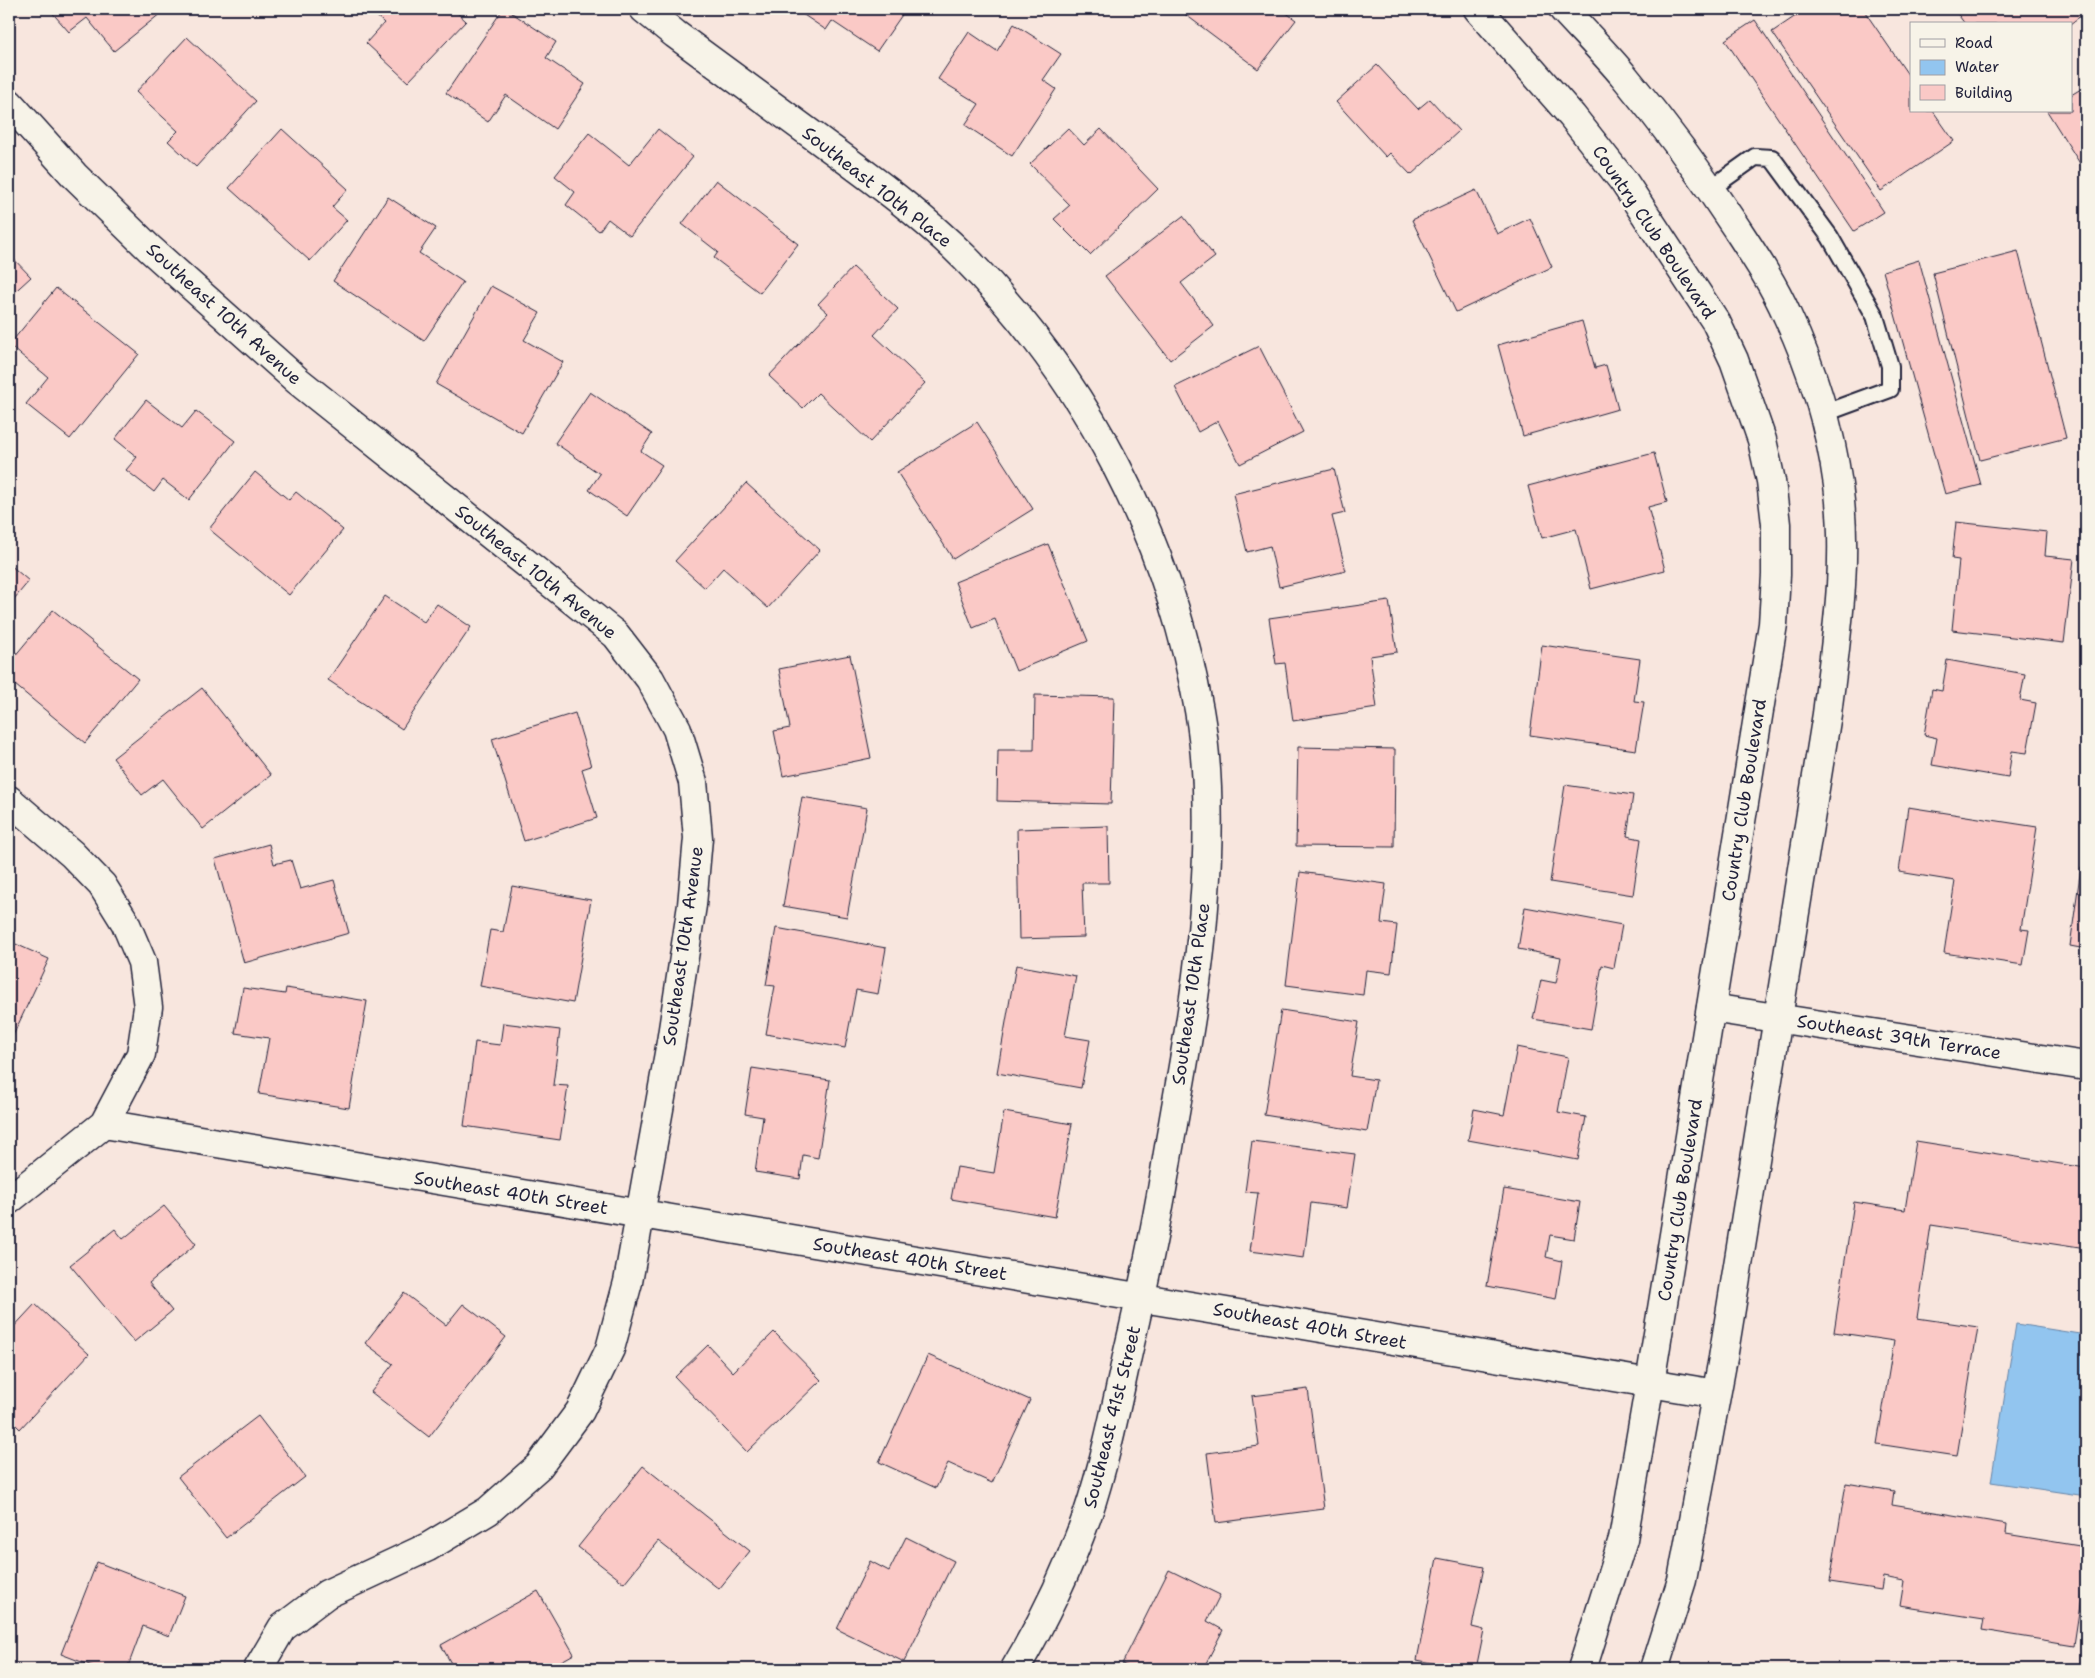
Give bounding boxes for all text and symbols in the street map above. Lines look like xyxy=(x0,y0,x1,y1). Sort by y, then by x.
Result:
legend xyxy=(1910,22,2072,112)
text: Road xyxy=(1955,33,1993,53)
text: Water xyxy=(1955,57,1999,77)
text: Building xyxy=(1955,83,2012,103)
street label: Southeast 10th Place xyxy=(797,121,957,253)
street label: Country Club Boulevard xyxy=(1587,141,1721,323)
street label: Southeast 10th Avenue xyxy=(141,238,307,390)
street label: Southeast 10th Avenue xyxy=(450,499,622,645)
street label: Country Club Boulevard xyxy=(1716,697,1772,903)
street label: Southeast 10th Avenue xyxy=(657,845,709,1047)
street label: Southeast 10th Place xyxy=(1166,901,1216,1087)
street label: Southeast 39th Terrace xyxy=(1795,1009,2003,1065)
street label: Country Club Boulevard xyxy=(1652,1097,1708,1303)
street label: Southeast 40th Street xyxy=(412,1166,610,1220)
street label: Southeast 40th Street xyxy=(811,1232,1009,1286)
street label: Southeast 40th Street xyxy=(1211,1297,1409,1355)
street label: Southeast 41st Street xyxy=(1078,1323,1146,1511)

